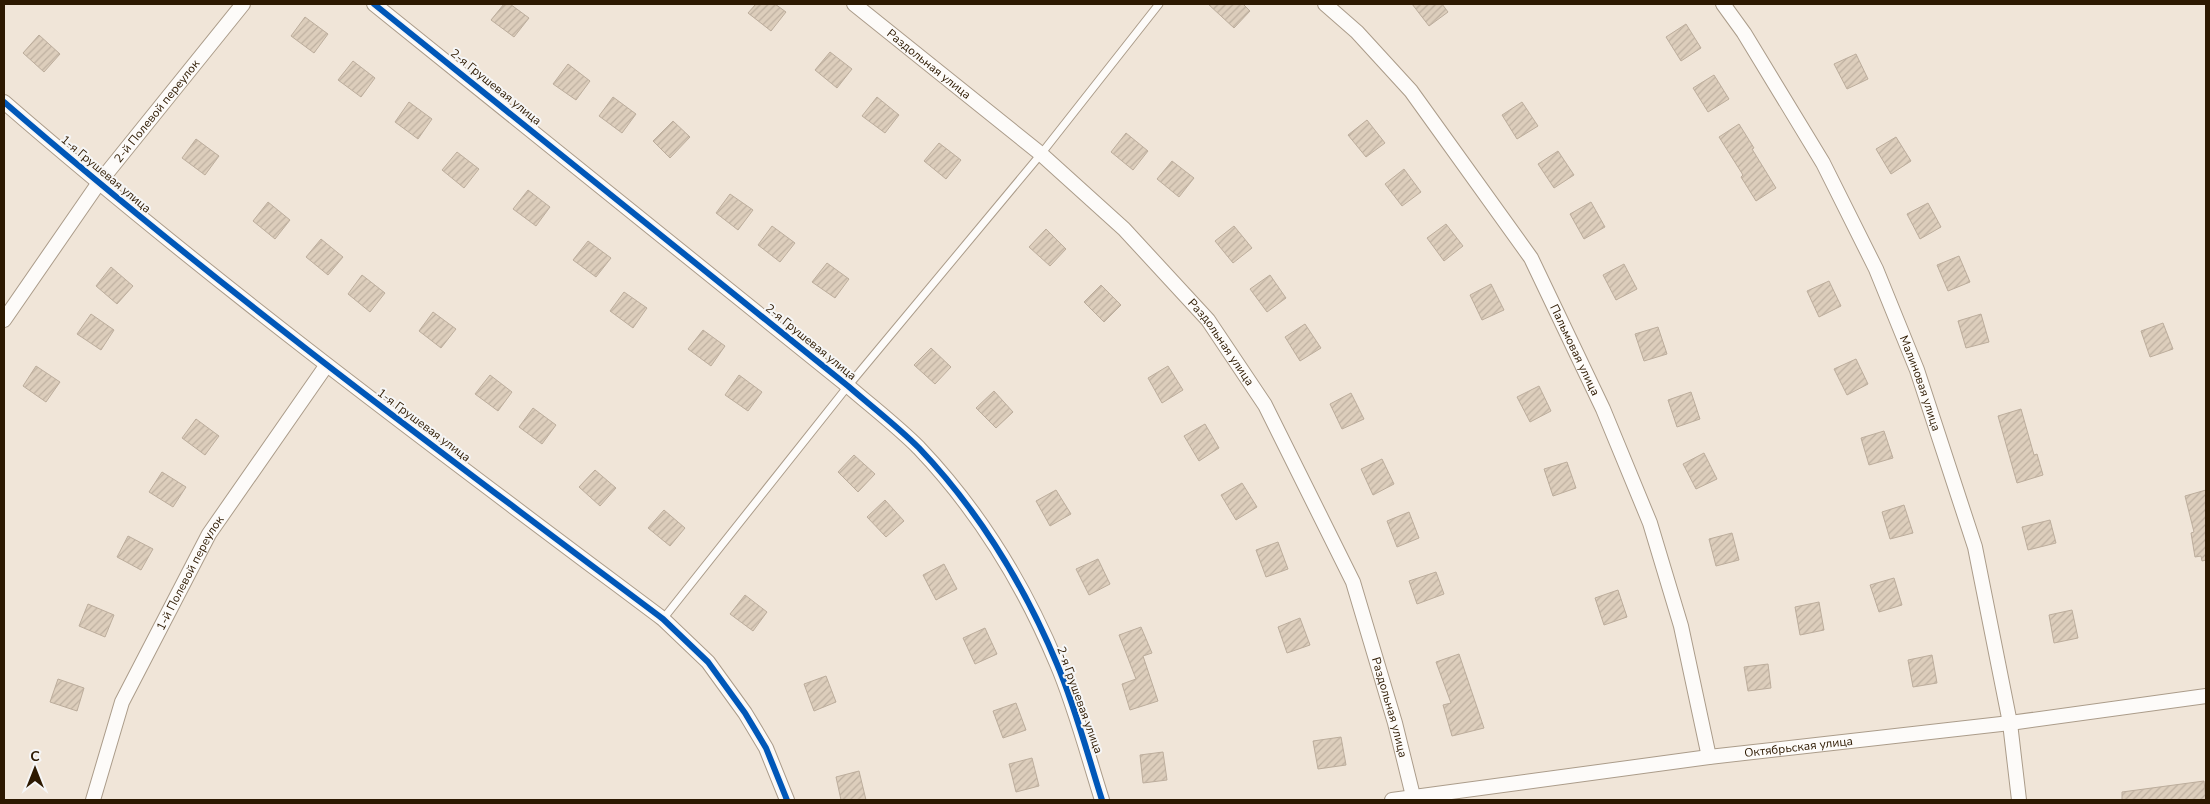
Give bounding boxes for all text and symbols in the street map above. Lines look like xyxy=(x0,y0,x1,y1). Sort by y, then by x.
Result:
street label: Раздольная улица xyxy=(883,25,974,103)
street label: 2-я Грушевая улица xyxy=(447,45,545,129)
street label: 2-й Полевой переулок xyxy=(110,56,204,166)
street label: 1-я Грушевая улица xyxy=(58,132,154,216)
street label: Раздольная улица xyxy=(1184,295,1258,389)
street label: 2-я Грушевая улица xyxy=(762,300,860,384)
street label: Пальмовая улица xyxy=(1546,301,1604,398)
street label: Малиновая улица xyxy=(1896,333,1944,433)
street label: 1-я Грушевая улица xyxy=(374,385,474,465)
street label: 1-й Полевой переулок xyxy=(152,512,228,633)
street label: 2-я Грушевая улица xyxy=(1053,644,1107,756)
street label: Раздольная улица xyxy=(1368,655,1411,759)
street label: Октябрьская улица xyxy=(1743,733,1854,761)
north arrow xyxy=(10,744,60,794)
text: С xyxy=(30,747,40,766)

